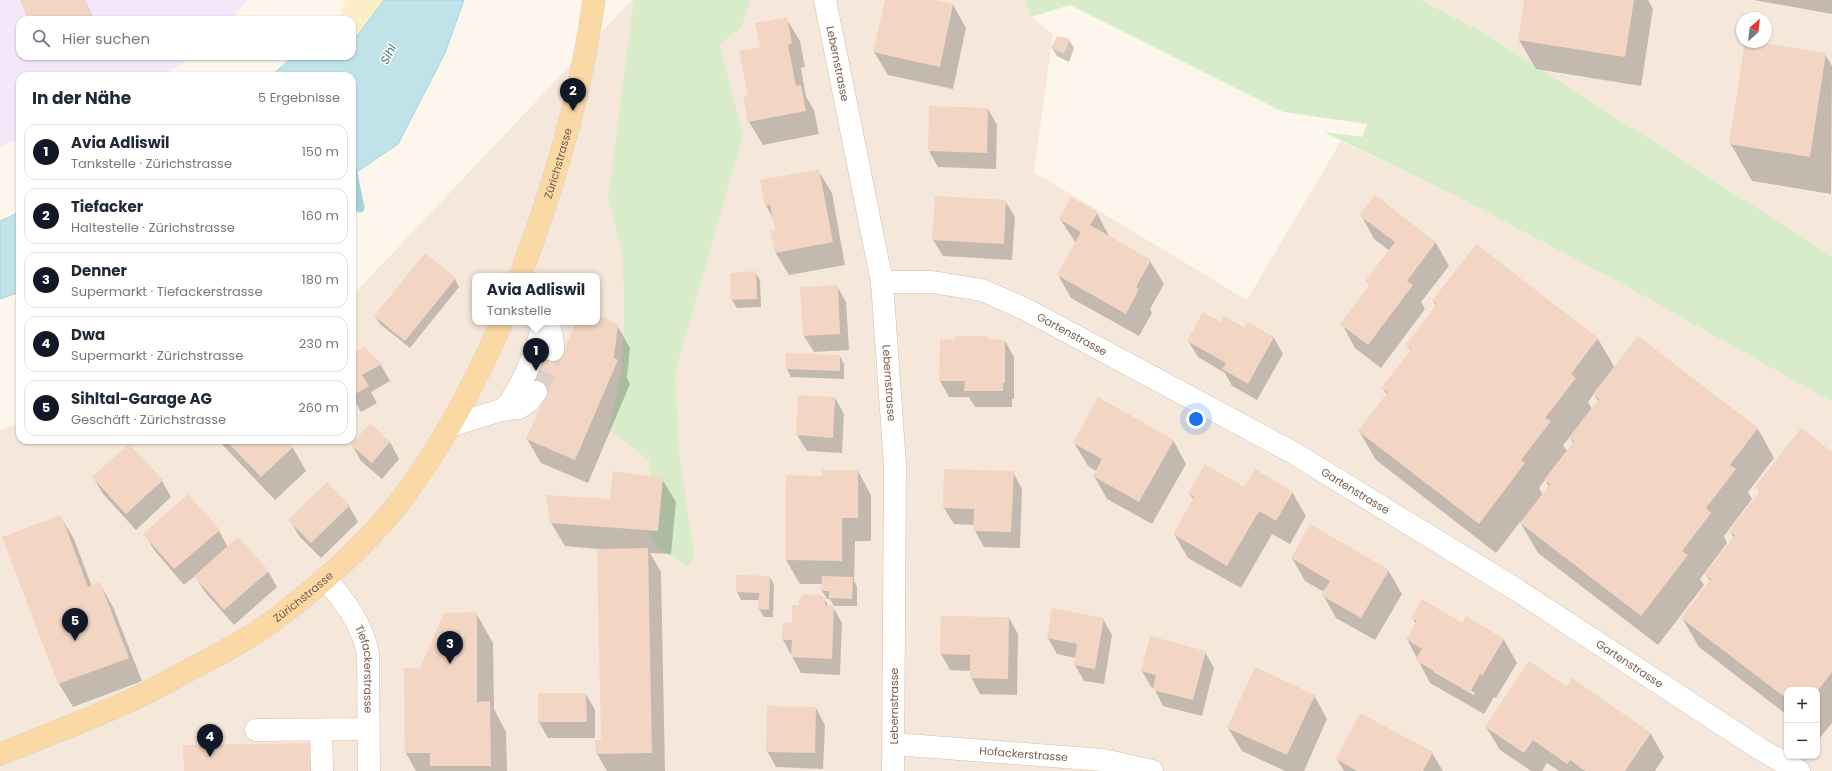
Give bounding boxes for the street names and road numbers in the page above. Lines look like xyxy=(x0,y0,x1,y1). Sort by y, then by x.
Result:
street label: Lebernstrasse xyxy=(822,25,853,103)
street label: Zürichstrasse xyxy=(540,126,576,201)
street label: Gartenstrasse xyxy=(1034,309,1110,360)
street label: Lebernstrasse xyxy=(878,344,900,422)
street label: Gartenstrasse xyxy=(1318,464,1393,518)
street label: Zürichstrasse xyxy=(270,567,337,626)
street label: Tiefackerstrasse xyxy=(351,622,377,714)
street label: Gartenstrasse xyxy=(1593,636,1667,692)
street label: Lebernstrasse xyxy=(886,668,902,744)
street label: Hofackerstrasse xyxy=(979,743,1069,765)

